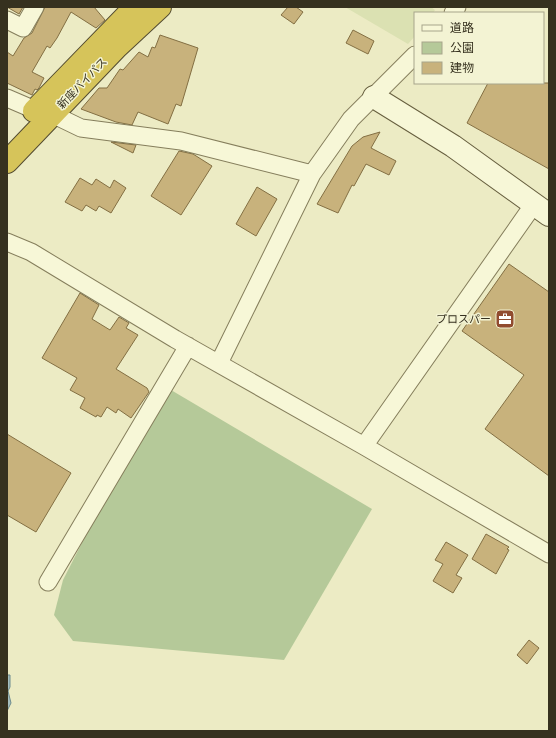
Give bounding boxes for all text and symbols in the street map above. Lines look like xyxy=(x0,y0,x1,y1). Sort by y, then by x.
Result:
legend xyxy=(414,12,544,84)
text: 道路 xyxy=(450,20,474,35)
text: 公園 xyxy=(450,40,474,55)
street label: 新座バイパス xyxy=(54,54,110,112)
text: 建物 xyxy=(450,60,474,75)
office icon: プロスパー xyxy=(494,308,516,330)
place label: プロスパー xyxy=(436,312,491,326)

